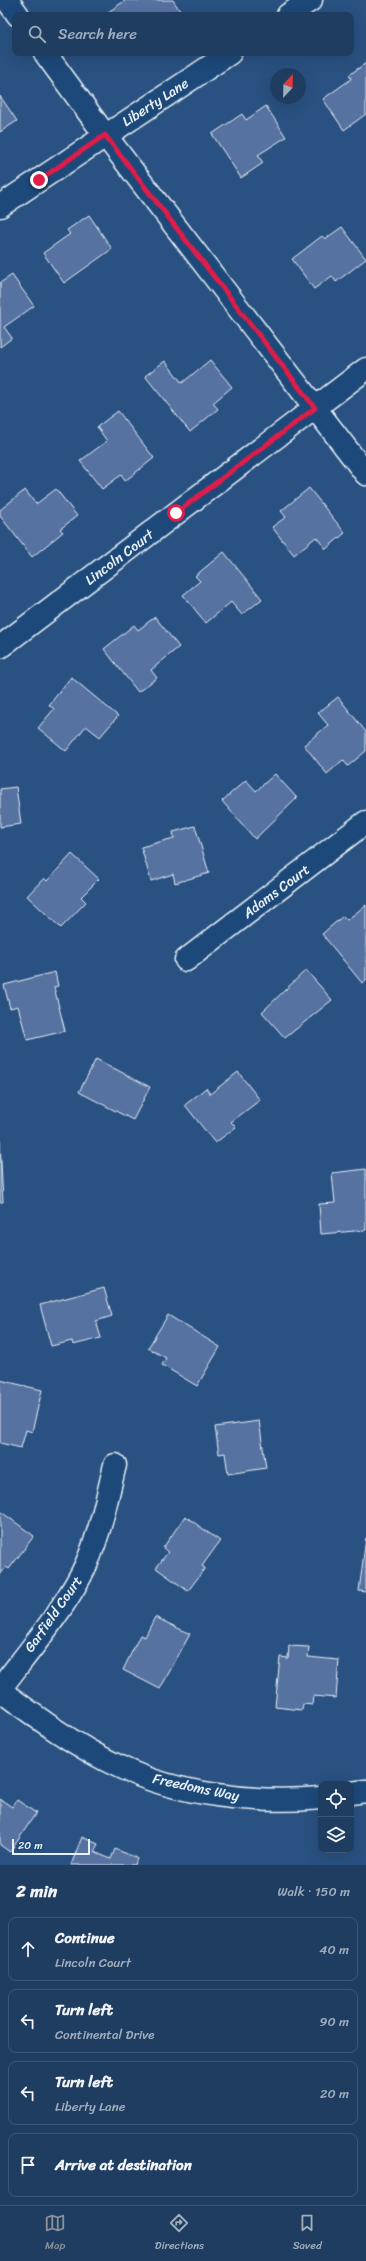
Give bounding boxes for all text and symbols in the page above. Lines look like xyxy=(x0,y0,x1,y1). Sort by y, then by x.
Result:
search box xyxy=(12,12,354,56)
text: Search here xyxy=(58,21,137,47)
icon: search xyxy=(26,23,48,45)
north arrow xyxy=(270,68,306,104)
street label: Liberty Lane xyxy=(117,71,194,134)
route end xyxy=(30,171,48,189)
route start xyxy=(167,504,185,522)
street label: Lincoln Court xyxy=(79,522,161,592)
street label: Adams Court xyxy=(236,858,315,926)
street label: Garfield Court xyxy=(18,1571,89,1658)
street label: Freedoms Way xyxy=(150,1766,242,1809)
map controls xyxy=(318,1781,354,1853)
button: locate xyxy=(318,1781,354,1817)
button: layers xyxy=(318,1817,354,1853)
text: 20 m xyxy=(18,1836,43,1855)
scale bar xyxy=(12,1837,90,1856)
text: 2 min xyxy=(16,1876,57,1906)
text: Walk · 150 m xyxy=(277,1880,350,1903)
text: Continue xyxy=(55,1925,115,1951)
icon: ahead xyxy=(17,1938,39,1960)
text: 40 m xyxy=(319,1938,349,1961)
text: Lincoln Court xyxy=(55,1951,131,1974)
text: Turn left xyxy=(55,1997,113,2023)
icon: left xyxy=(17,2010,39,2032)
text: 90 m xyxy=(319,2010,349,2033)
text: Continental Drive xyxy=(55,2023,155,2046)
text: Turn left xyxy=(55,2069,113,2095)
icon: left xyxy=(17,2082,39,2104)
text: 20 m xyxy=(320,2082,349,2105)
text: Liberty Lane xyxy=(55,2095,125,2118)
text: Arrive at destination xyxy=(55,2152,192,2178)
icon: arrive xyxy=(17,2154,39,2176)
tab: Map xyxy=(44,2212,66,2255)
tab: Directions xyxy=(155,2212,204,2255)
tab: Saved xyxy=(293,2212,322,2255)

